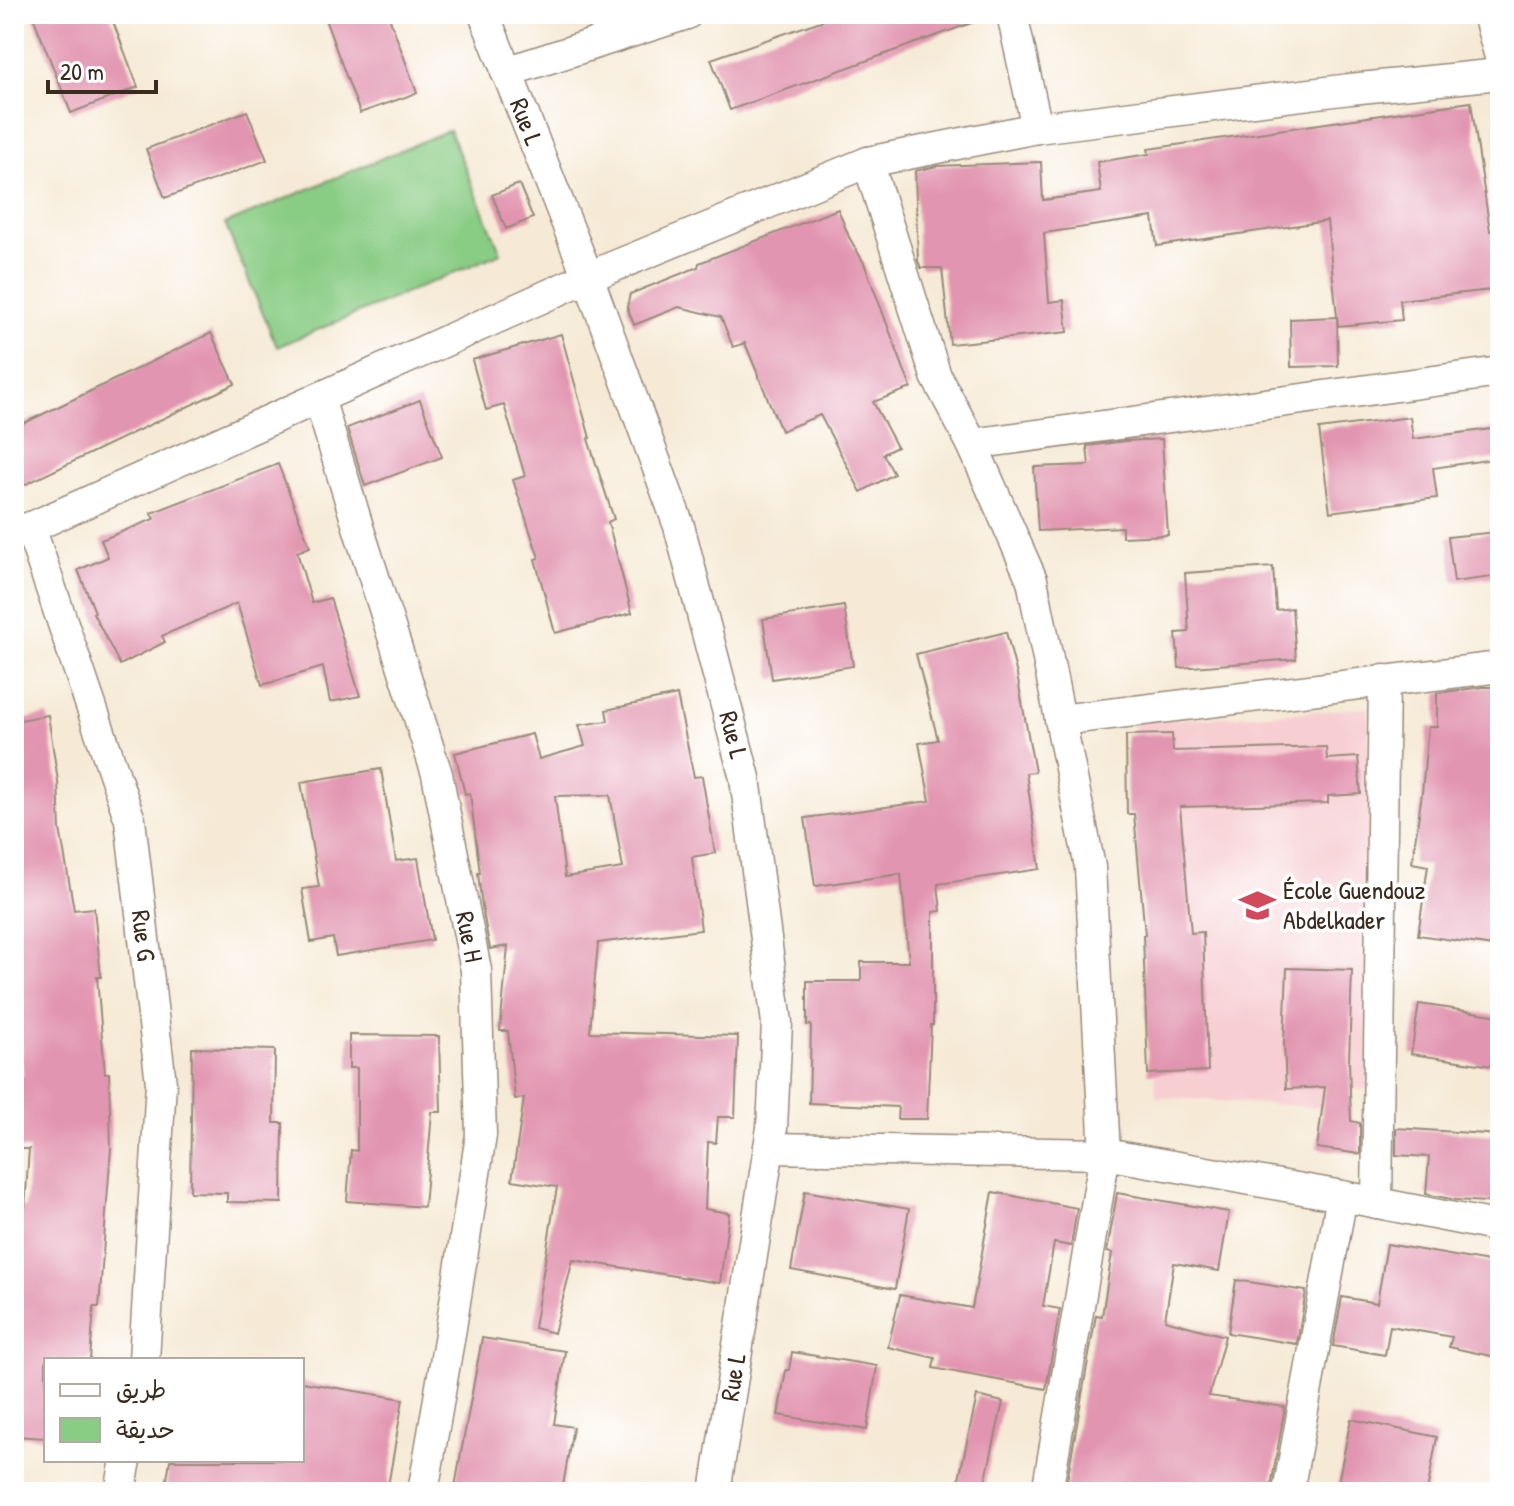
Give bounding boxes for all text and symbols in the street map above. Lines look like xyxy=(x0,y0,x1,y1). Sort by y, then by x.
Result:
scale bar xyxy=(48,44,156,94)
text: 20 m xyxy=(60,55,104,87)
street label: Rue L xyxy=(502,93,552,151)
street label: Rue L xyxy=(711,707,757,763)
place label: École Guendouz Abdelkader xyxy=(1283,872,1425,937)
school or university icon: École Guendouz Abdelkader xyxy=(1238,886,1276,924)
street label: Rue G xyxy=(124,908,165,963)
street label: Rue H xyxy=(448,908,492,965)
street label: Rue L xyxy=(711,1350,754,1403)
legend xyxy=(44,1358,304,1462)
text: طريق xyxy=(116,1373,166,1405)
text: حديقة xyxy=(116,1413,175,1445)

